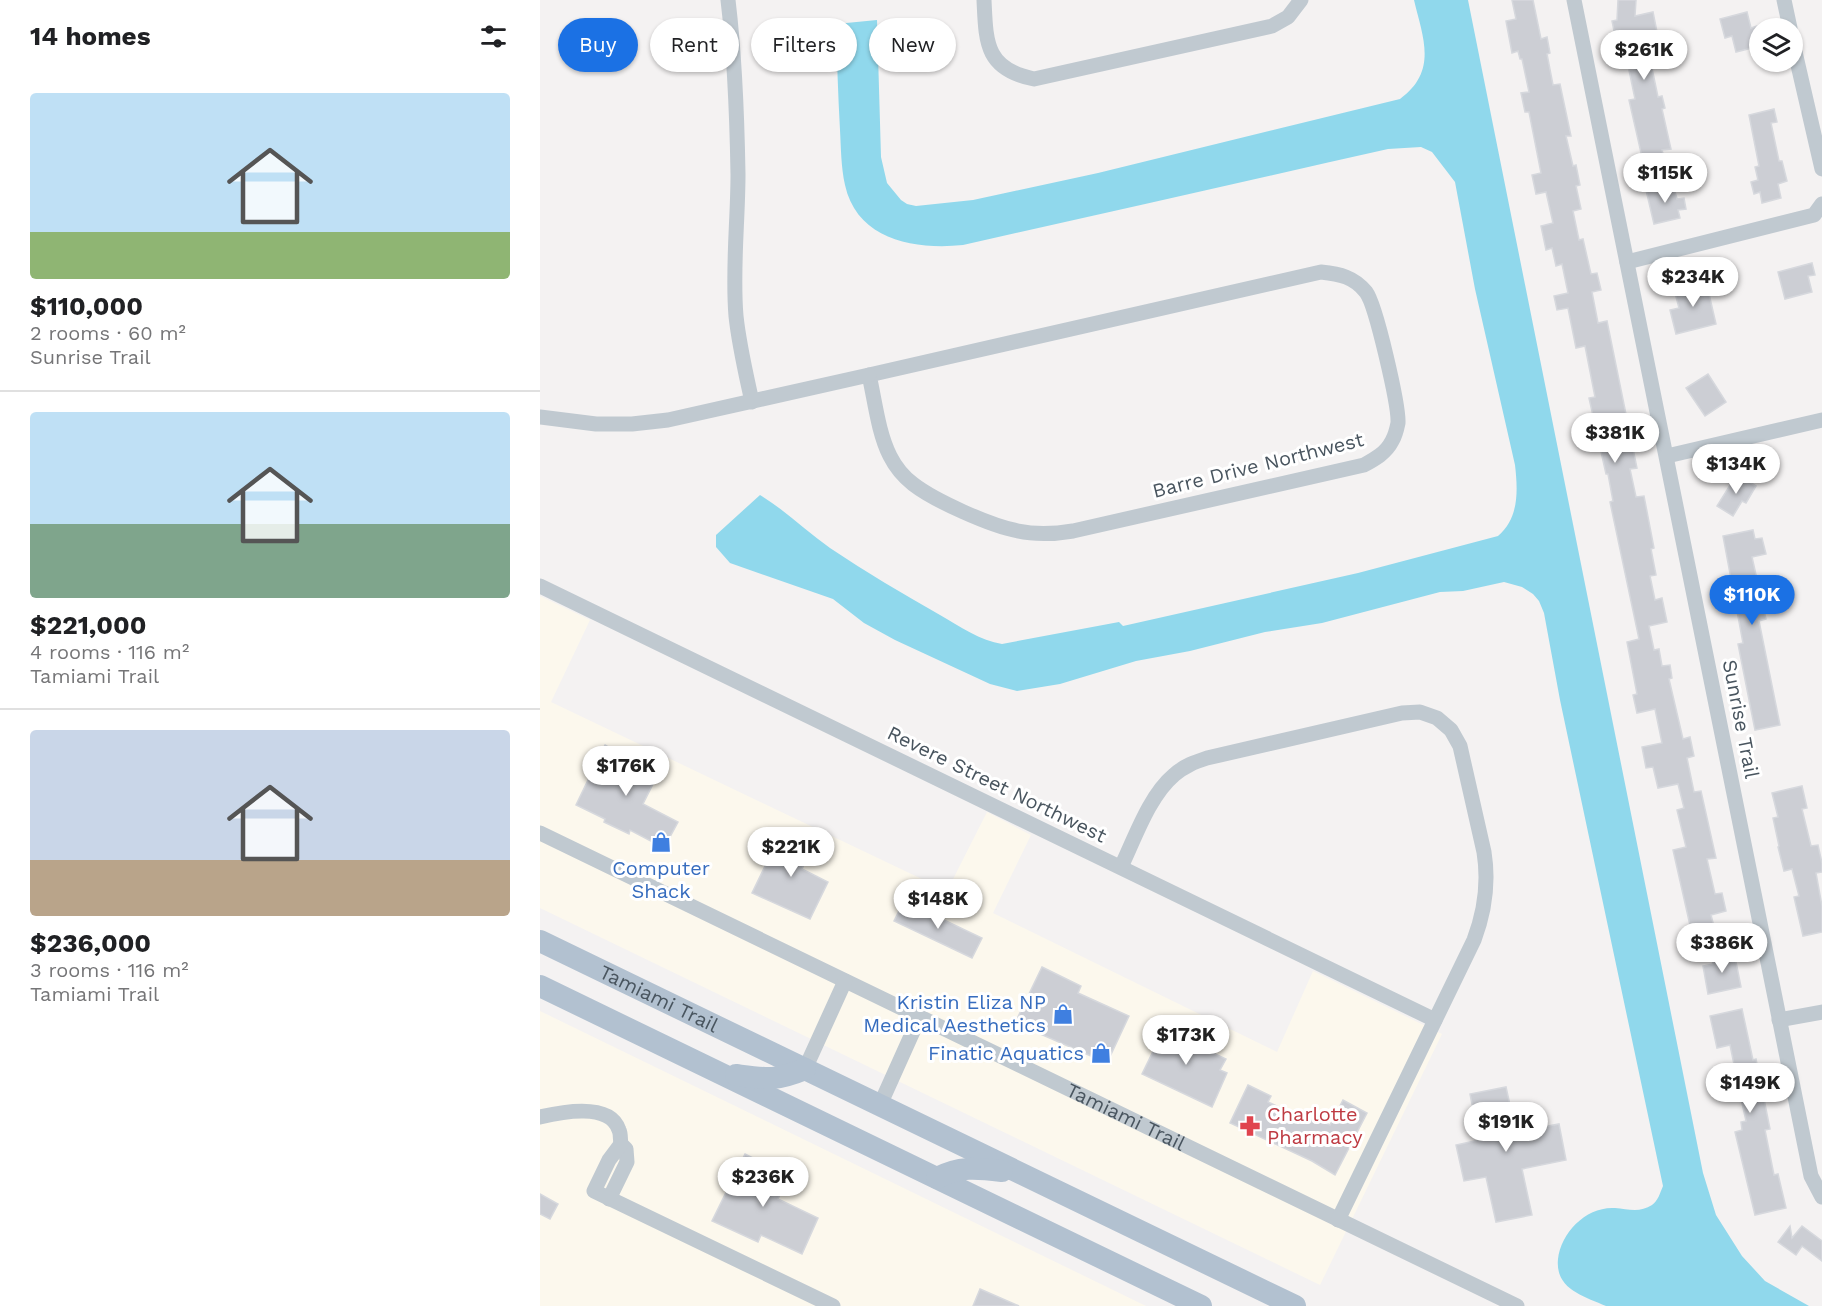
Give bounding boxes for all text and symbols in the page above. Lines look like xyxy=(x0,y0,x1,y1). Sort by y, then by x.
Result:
chip: Buy xyxy=(558,18,638,72)
chip: Rent xyxy=(650,18,739,72)
chip: Filters xyxy=(751,18,857,72)
chip: New xyxy=(869,18,956,72)
map controls xyxy=(1749,18,1803,72)
button: layers xyxy=(1749,18,1803,72)
icon: filters xyxy=(477,20,510,53)
text: 14 homes xyxy=(30,21,151,51)
pin: $261K xyxy=(1602,30,1686,81)
text: $261K xyxy=(1614,37,1674,61)
icon: home xyxy=(216,132,324,240)
pin: $115K xyxy=(1623,153,1707,204)
text: $115K xyxy=(1637,160,1693,184)
pin: $234K xyxy=(1651,257,1735,308)
text: $234K xyxy=(1661,264,1725,288)
text: $110,000 xyxy=(30,291,143,321)
text: 2 rooms · 60 m² xyxy=(30,321,186,345)
text: Sunrise Trail xyxy=(30,345,151,369)
pin: $381K xyxy=(1573,413,1657,464)
text: $381K xyxy=(1585,420,1645,444)
street label: Barre Drive Northwest xyxy=(1150,427,1367,503)
pin: $134K xyxy=(1694,444,1778,495)
icon: home xyxy=(216,451,324,559)
text: $134K xyxy=(1706,451,1766,475)
pin: $110K xyxy=(1710,575,1794,626)
text: $110K xyxy=(1724,582,1780,606)
text: $221,000 xyxy=(30,610,146,640)
text: 4 rooms · 116 m² xyxy=(30,640,189,664)
street label: Sunrise Trail xyxy=(1718,658,1764,780)
text: Tamiami Trail xyxy=(30,664,159,688)
street label: Revere Street Northwest xyxy=(883,720,1111,848)
pin: $176K xyxy=(584,746,668,797)
text: $176K xyxy=(596,753,656,777)
icon: home xyxy=(216,769,324,877)
pin: $221K xyxy=(749,827,833,878)
shop icon: Computer Shack xyxy=(649,830,673,854)
text: $221K xyxy=(761,834,821,858)
place label: Computer Shack xyxy=(612,856,710,903)
pin: $148K xyxy=(896,879,980,930)
text: $148K xyxy=(908,886,968,910)
pin: $386K xyxy=(1680,923,1764,974)
text: $236,000 xyxy=(30,928,151,958)
text: $386K xyxy=(1690,930,1754,954)
text: 3 rooms · 116 m² xyxy=(30,958,189,982)
street label: Tamiami Trail xyxy=(595,960,722,1037)
text: Tamiami Trail xyxy=(30,982,159,1006)
place label: Kristin Eliza NP Medical Aesthetics xyxy=(863,990,1046,1037)
shop icon: Kristin Eliza NP Medical Aesthetics xyxy=(1051,1002,1075,1026)
pin: $173K xyxy=(1144,1015,1228,1066)
text: $173K xyxy=(1156,1022,1216,1046)
place label: Finatic Aquatics xyxy=(928,1041,1084,1065)
shop icon: Finatic Aquatics xyxy=(1089,1041,1113,1065)
pin: $149K xyxy=(1708,1063,1792,1114)
text: $149K xyxy=(1720,1070,1780,1094)
street label: Tamiami Trail xyxy=(1063,1078,1189,1156)
place label: Charlotte Pharmacy xyxy=(1267,1102,1363,1149)
pin: $191K xyxy=(1464,1102,1548,1153)
text: $191K xyxy=(1478,1109,1534,1133)
pharmacy icon: Charlotte Pharmacy xyxy=(1238,1114,1262,1138)
pin: $236K xyxy=(721,1157,805,1208)
text: $236K xyxy=(732,1164,794,1188)

